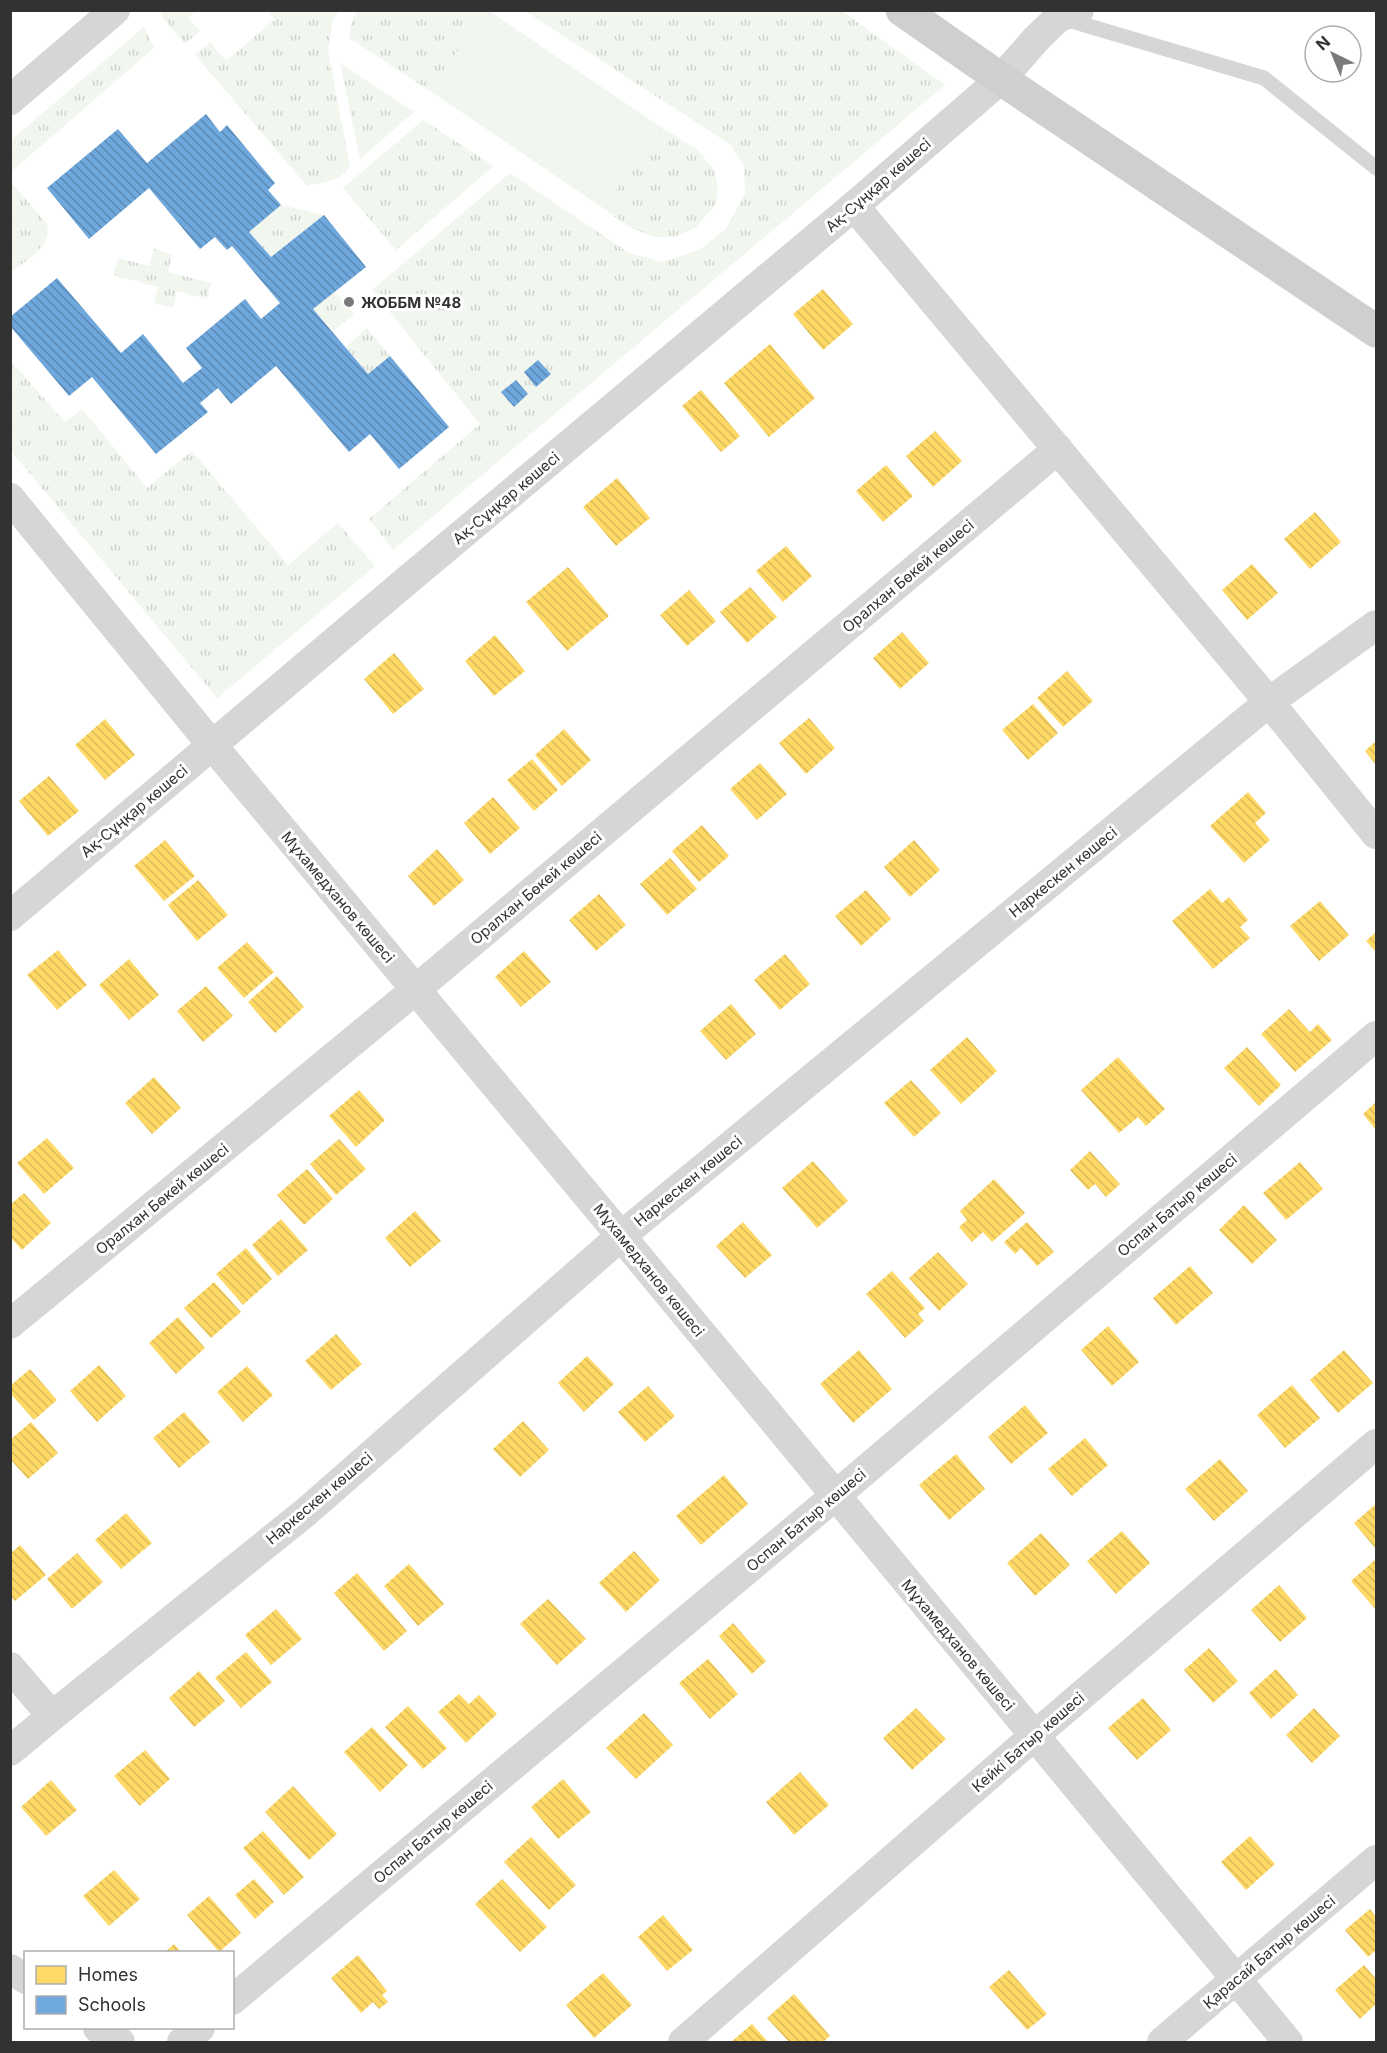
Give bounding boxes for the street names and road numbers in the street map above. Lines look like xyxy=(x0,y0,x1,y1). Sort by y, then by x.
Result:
street label: Ақ-Сұңқар көшесі xyxy=(821,134,935,236)
street label: Ақ-Сұңқар көшесі xyxy=(449,448,563,548)
street label: Оралхан Бөкей көшесі xyxy=(838,515,978,637)
street label: Ақ-Сұңқар көшесі xyxy=(77,761,191,861)
street label: Наркескен көшесі xyxy=(1005,823,1121,921)
street label: Мұхамедханов көшесі xyxy=(277,827,399,967)
street label: Оралхан Бөкей көшесі xyxy=(466,827,606,949)
street label: Наркескен көшесі xyxy=(630,1132,746,1230)
street label: Оралхан Бөкей көшесі xyxy=(92,1139,232,1259)
street label: Оспан Батыр көшесі xyxy=(1113,1149,1241,1261)
street label: Мұхамедханов көшесі xyxy=(590,1200,708,1340)
street label: Наркескен көшесі xyxy=(262,1448,376,1548)
street label: Оспан Батыр көшесі xyxy=(742,1464,870,1576)
street label: Мұхамедханов көшесі xyxy=(897,1575,1019,1715)
street label: Кейкі Батыр көшесі xyxy=(968,1688,1088,1796)
street label: Оспан Батыр көшесі xyxy=(369,1776,497,1888)
street label: Қарасай Батыр көшесі xyxy=(1199,1891,1339,2013)

